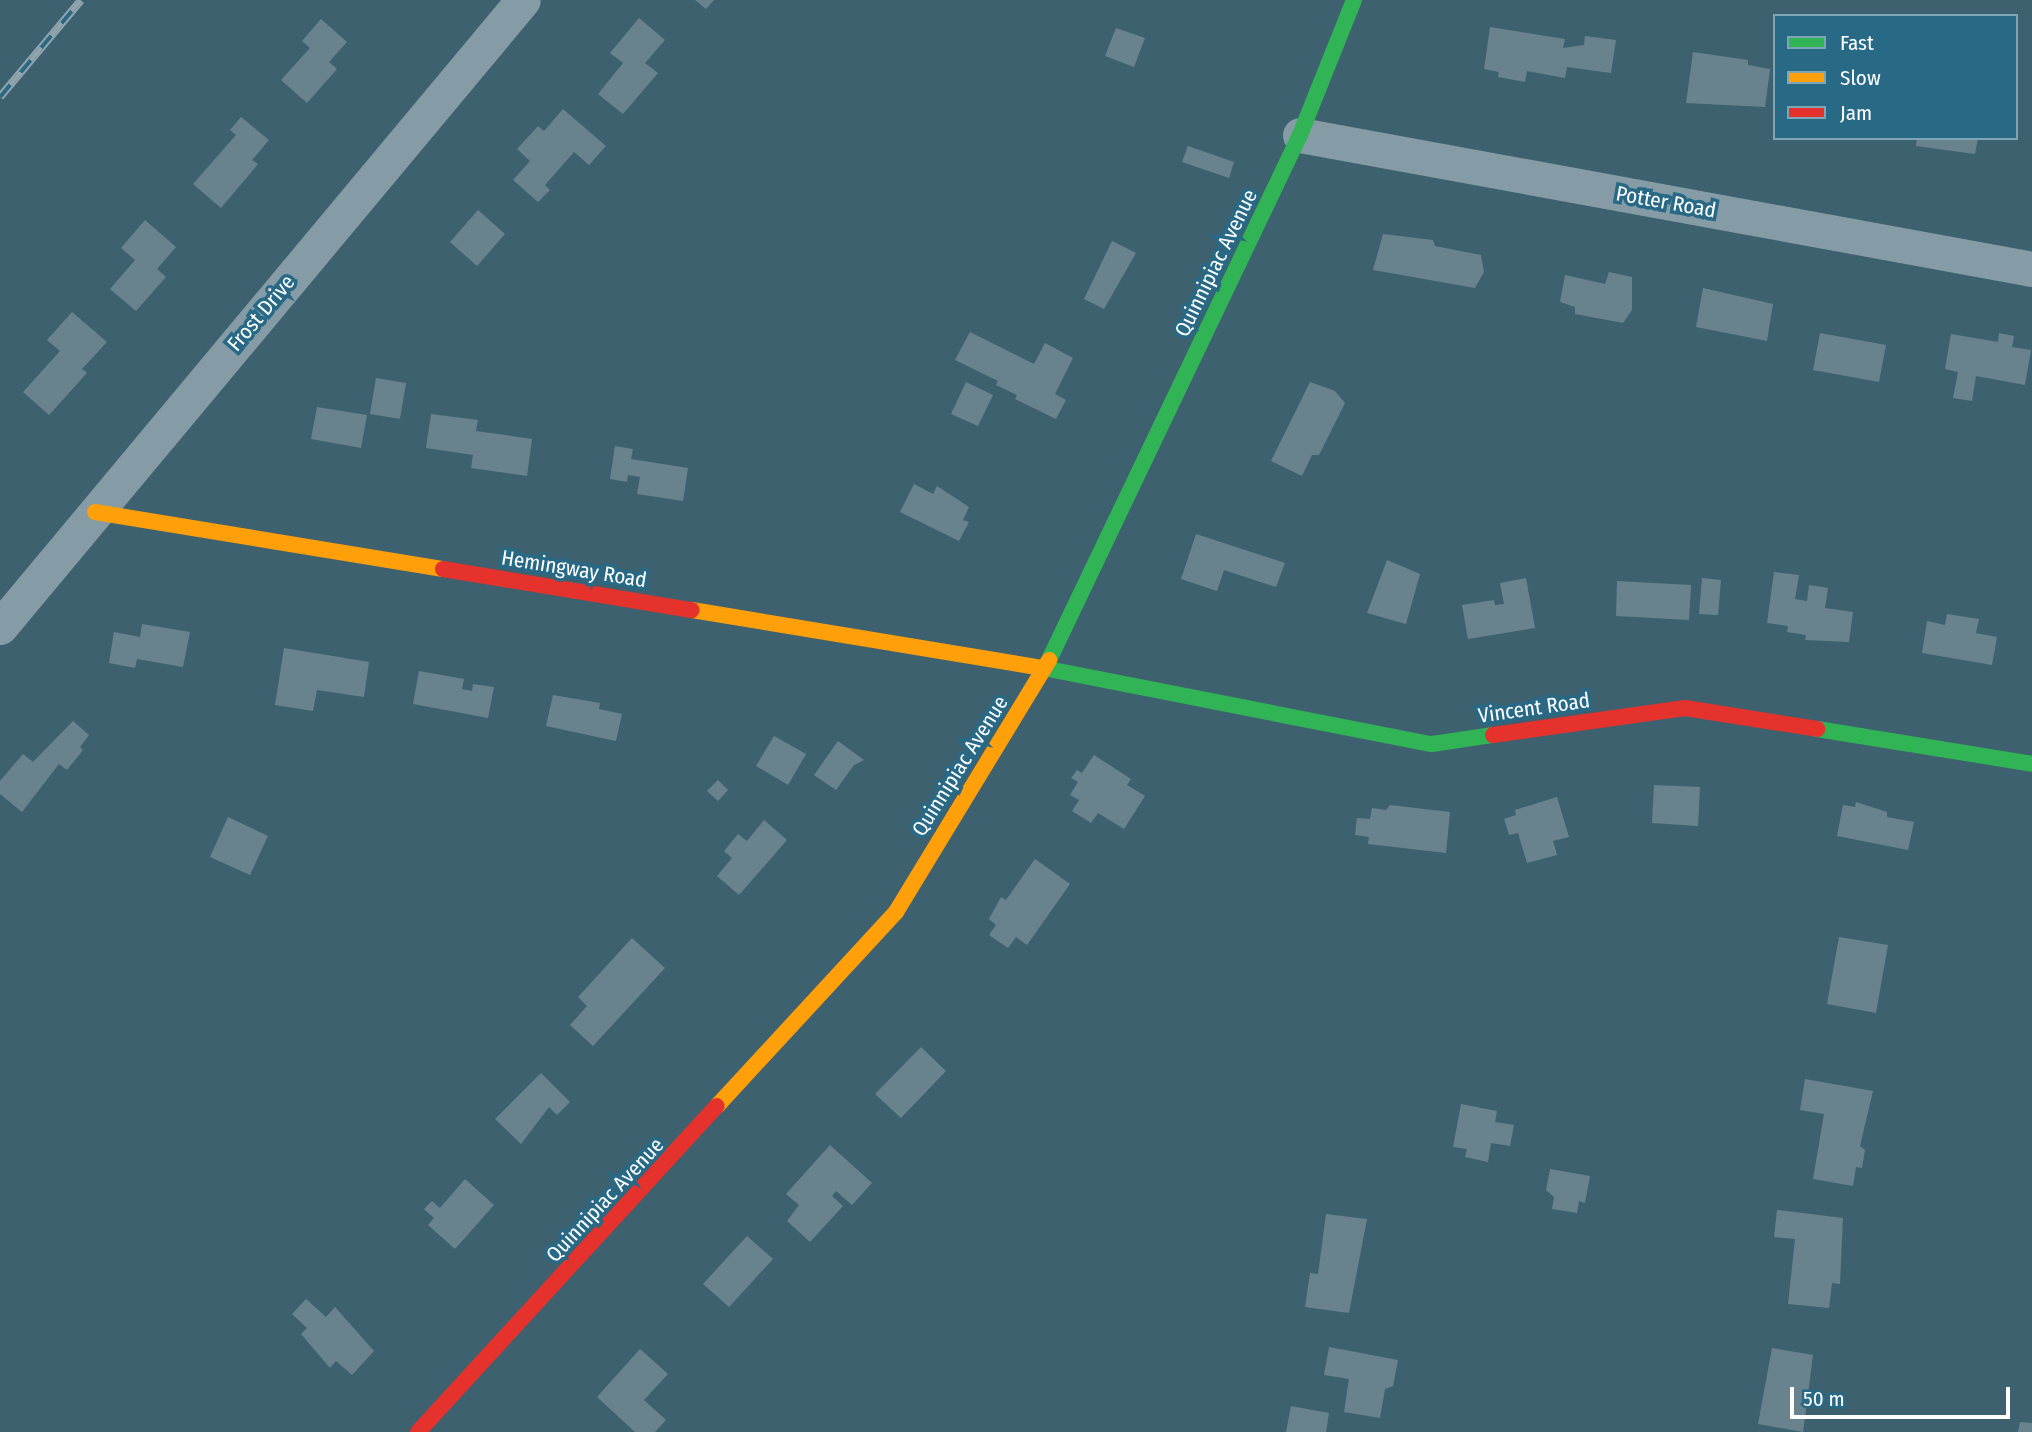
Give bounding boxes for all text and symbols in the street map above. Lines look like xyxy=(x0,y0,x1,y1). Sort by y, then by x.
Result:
legend xyxy=(1773,14,2018,140)
text: Fast xyxy=(1840,30,1874,56)
text: Slow xyxy=(1840,65,1881,91)
text: Jam xyxy=(1840,100,1872,126)
street label: Potter Road xyxy=(1614,181,1718,223)
street label: Quinnipiac Avenue xyxy=(1169,185,1263,341)
street label: Frost Drive xyxy=(222,270,300,356)
street label: Hemingway Road xyxy=(500,545,648,593)
street label: Vincent Road xyxy=(1477,688,1591,728)
street label: Quinnipiac Avenue xyxy=(907,691,1013,841)
street label: Quinnipiac Avenue xyxy=(541,1133,669,1267)
scale bar xyxy=(1794,1372,2014,1416)
text: 50 m xyxy=(1803,1386,1845,1412)

